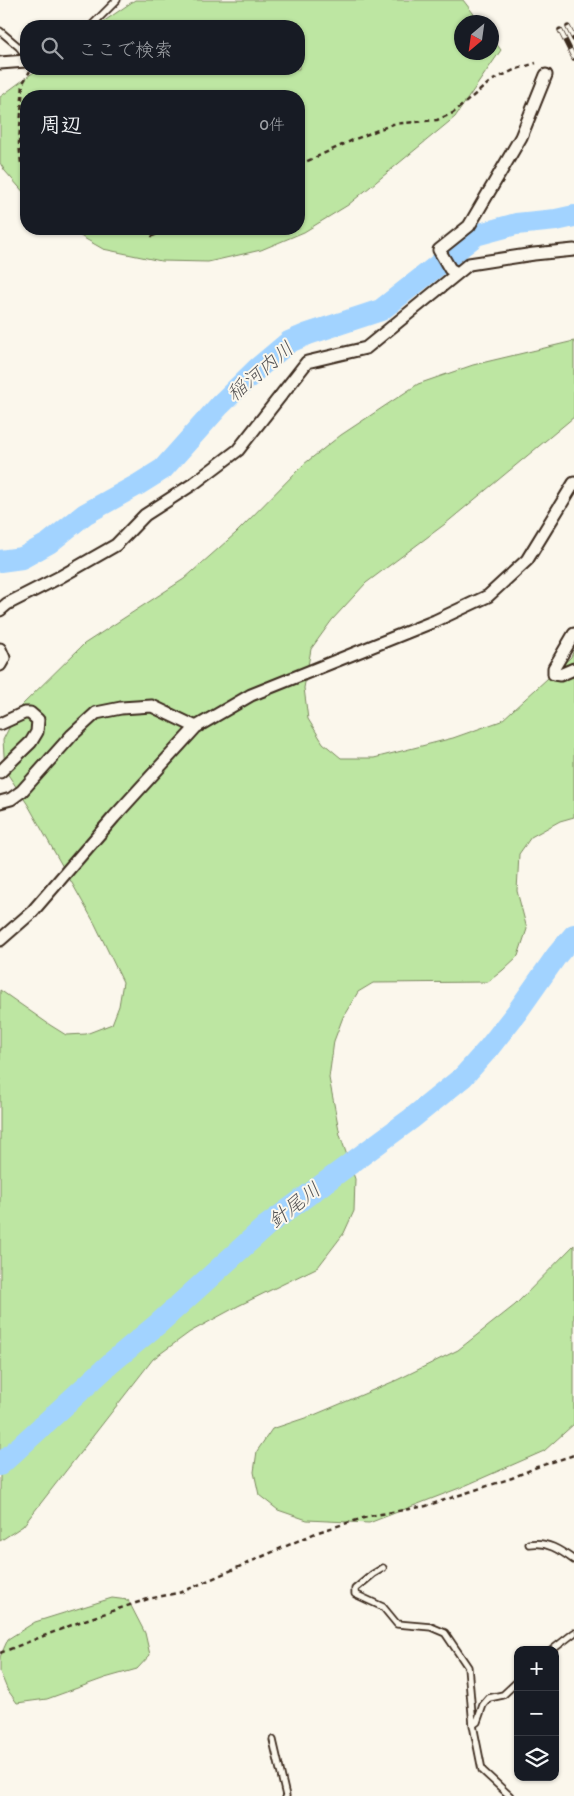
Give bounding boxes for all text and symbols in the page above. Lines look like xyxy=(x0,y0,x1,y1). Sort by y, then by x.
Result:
north arrow xyxy=(454,15,499,60)
search box xyxy=(20,20,305,75)
icon: search xyxy=(38,34,66,62)
text: ここで検索 xyxy=(78,38,173,61)
text: 周辺 xyxy=(40,112,82,137)
text: 0件 xyxy=(259,115,285,134)
water label: 稲河内川 xyxy=(222,336,298,406)
water label: 針尾川 xyxy=(263,1177,325,1233)
map controls xyxy=(514,1646,559,1781)
button: + xyxy=(514,1646,559,1691)
button: − xyxy=(514,1691,559,1736)
button: layers xyxy=(514,1736,559,1781)

